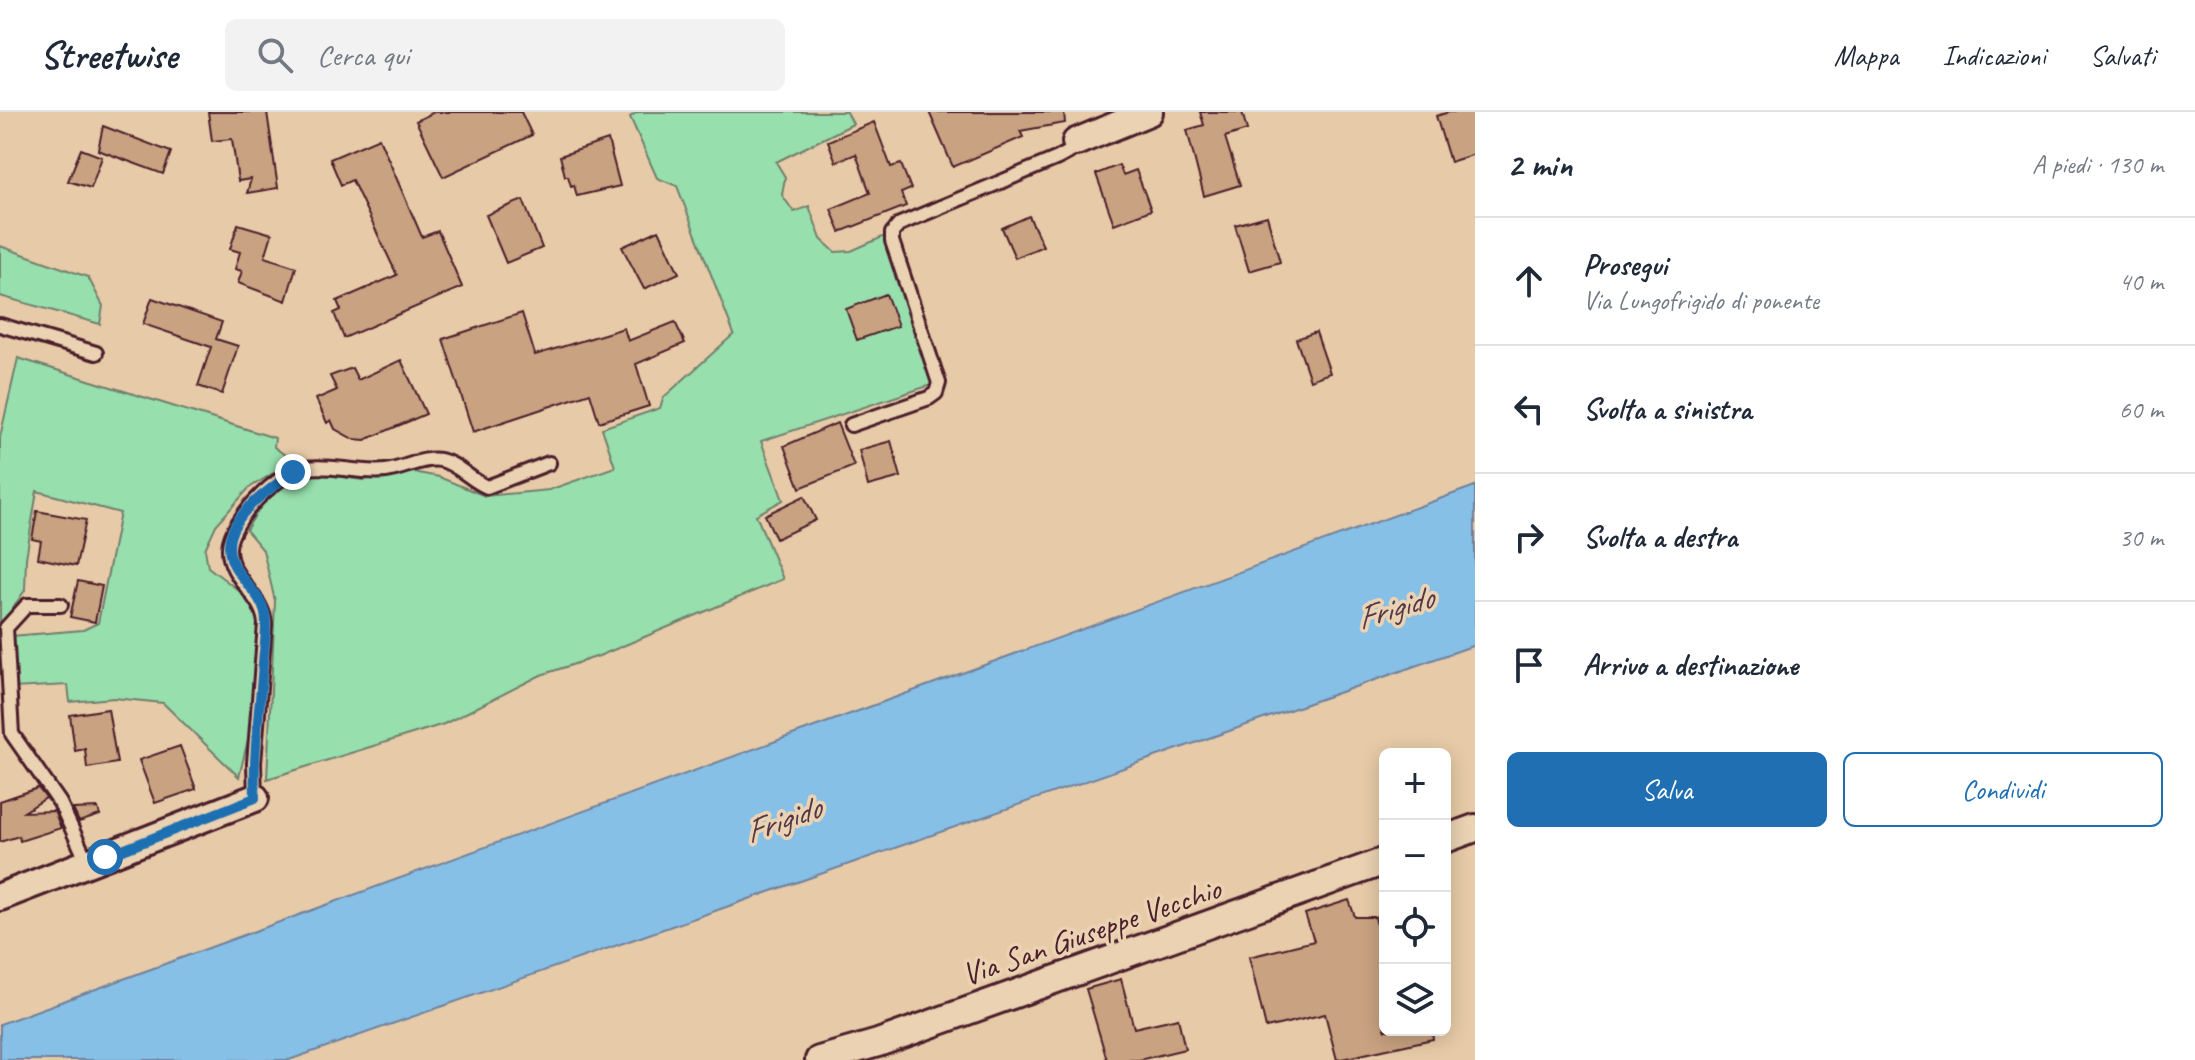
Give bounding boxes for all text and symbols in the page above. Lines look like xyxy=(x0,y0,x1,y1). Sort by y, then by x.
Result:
search box xyxy=(225,19,785,91)
text: Streetwise xyxy=(40,32,177,79)
icon: search xyxy=(253,33,297,77)
text: Cerca qui xyxy=(317,36,409,74)
text: Mappa xyxy=(1834,38,1898,73)
text: Indicazioni xyxy=(1942,38,2046,73)
text: Salvati xyxy=(2090,38,2155,73)
text: 2 min xyxy=(1507,143,1572,186)
text: A piedi · 130 m xyxy=(2032,148,2163,181)
text: Prosegui xyxy=(1583,246,1667,284)
icon: ahead xyxy=(1507,259,1551,303)
text: 40 m xyxy=(2119,265,2163,298)
text: Via Lungofrigido di ponente xyxy=(1583,284,1819,317)
icon: left xyxy=(1507,387,1551,431)
text: Svolta a sinistra xyxy=(1583,390,1752,428)
text: 60 m xyxy=(2119,393,2163,426)
route end xyxy=(275,454,311,490)
icon: right xyxy=(1507,515,1551,559)
text: Svolta a destra xyxy=(1583,518,1737,556)
text: 30 m xyxy=(2119,521,2163,554)
water label: Frigido xyxy=(1351,574,1441,639)
icon: arrive xyxy=(1507,643,1551,687)
text: Arrivo a destinazione xyxy=(1583,646,1798,684)
map controls xyxy=(1379,748,1451,1036)
button: + xyxy=(1379,748,1451,820)
button: Salva xyxy=(1507,752,1827,827)
button: Condividi xyxy=(1843,752,2163,827)
water label: Frigido xyxy=(738,785,830,853)
button: − xyxy=(1379,820,1451,892)
route start xyxy=(87,839,123,875)
street label: Via San Giuseppe Vecchio xyxy=(956,867,1228,995)
button: locate xyxy=(1379,892,1451,964)
button: layers xyxy=(1379,964,1451,1036)

